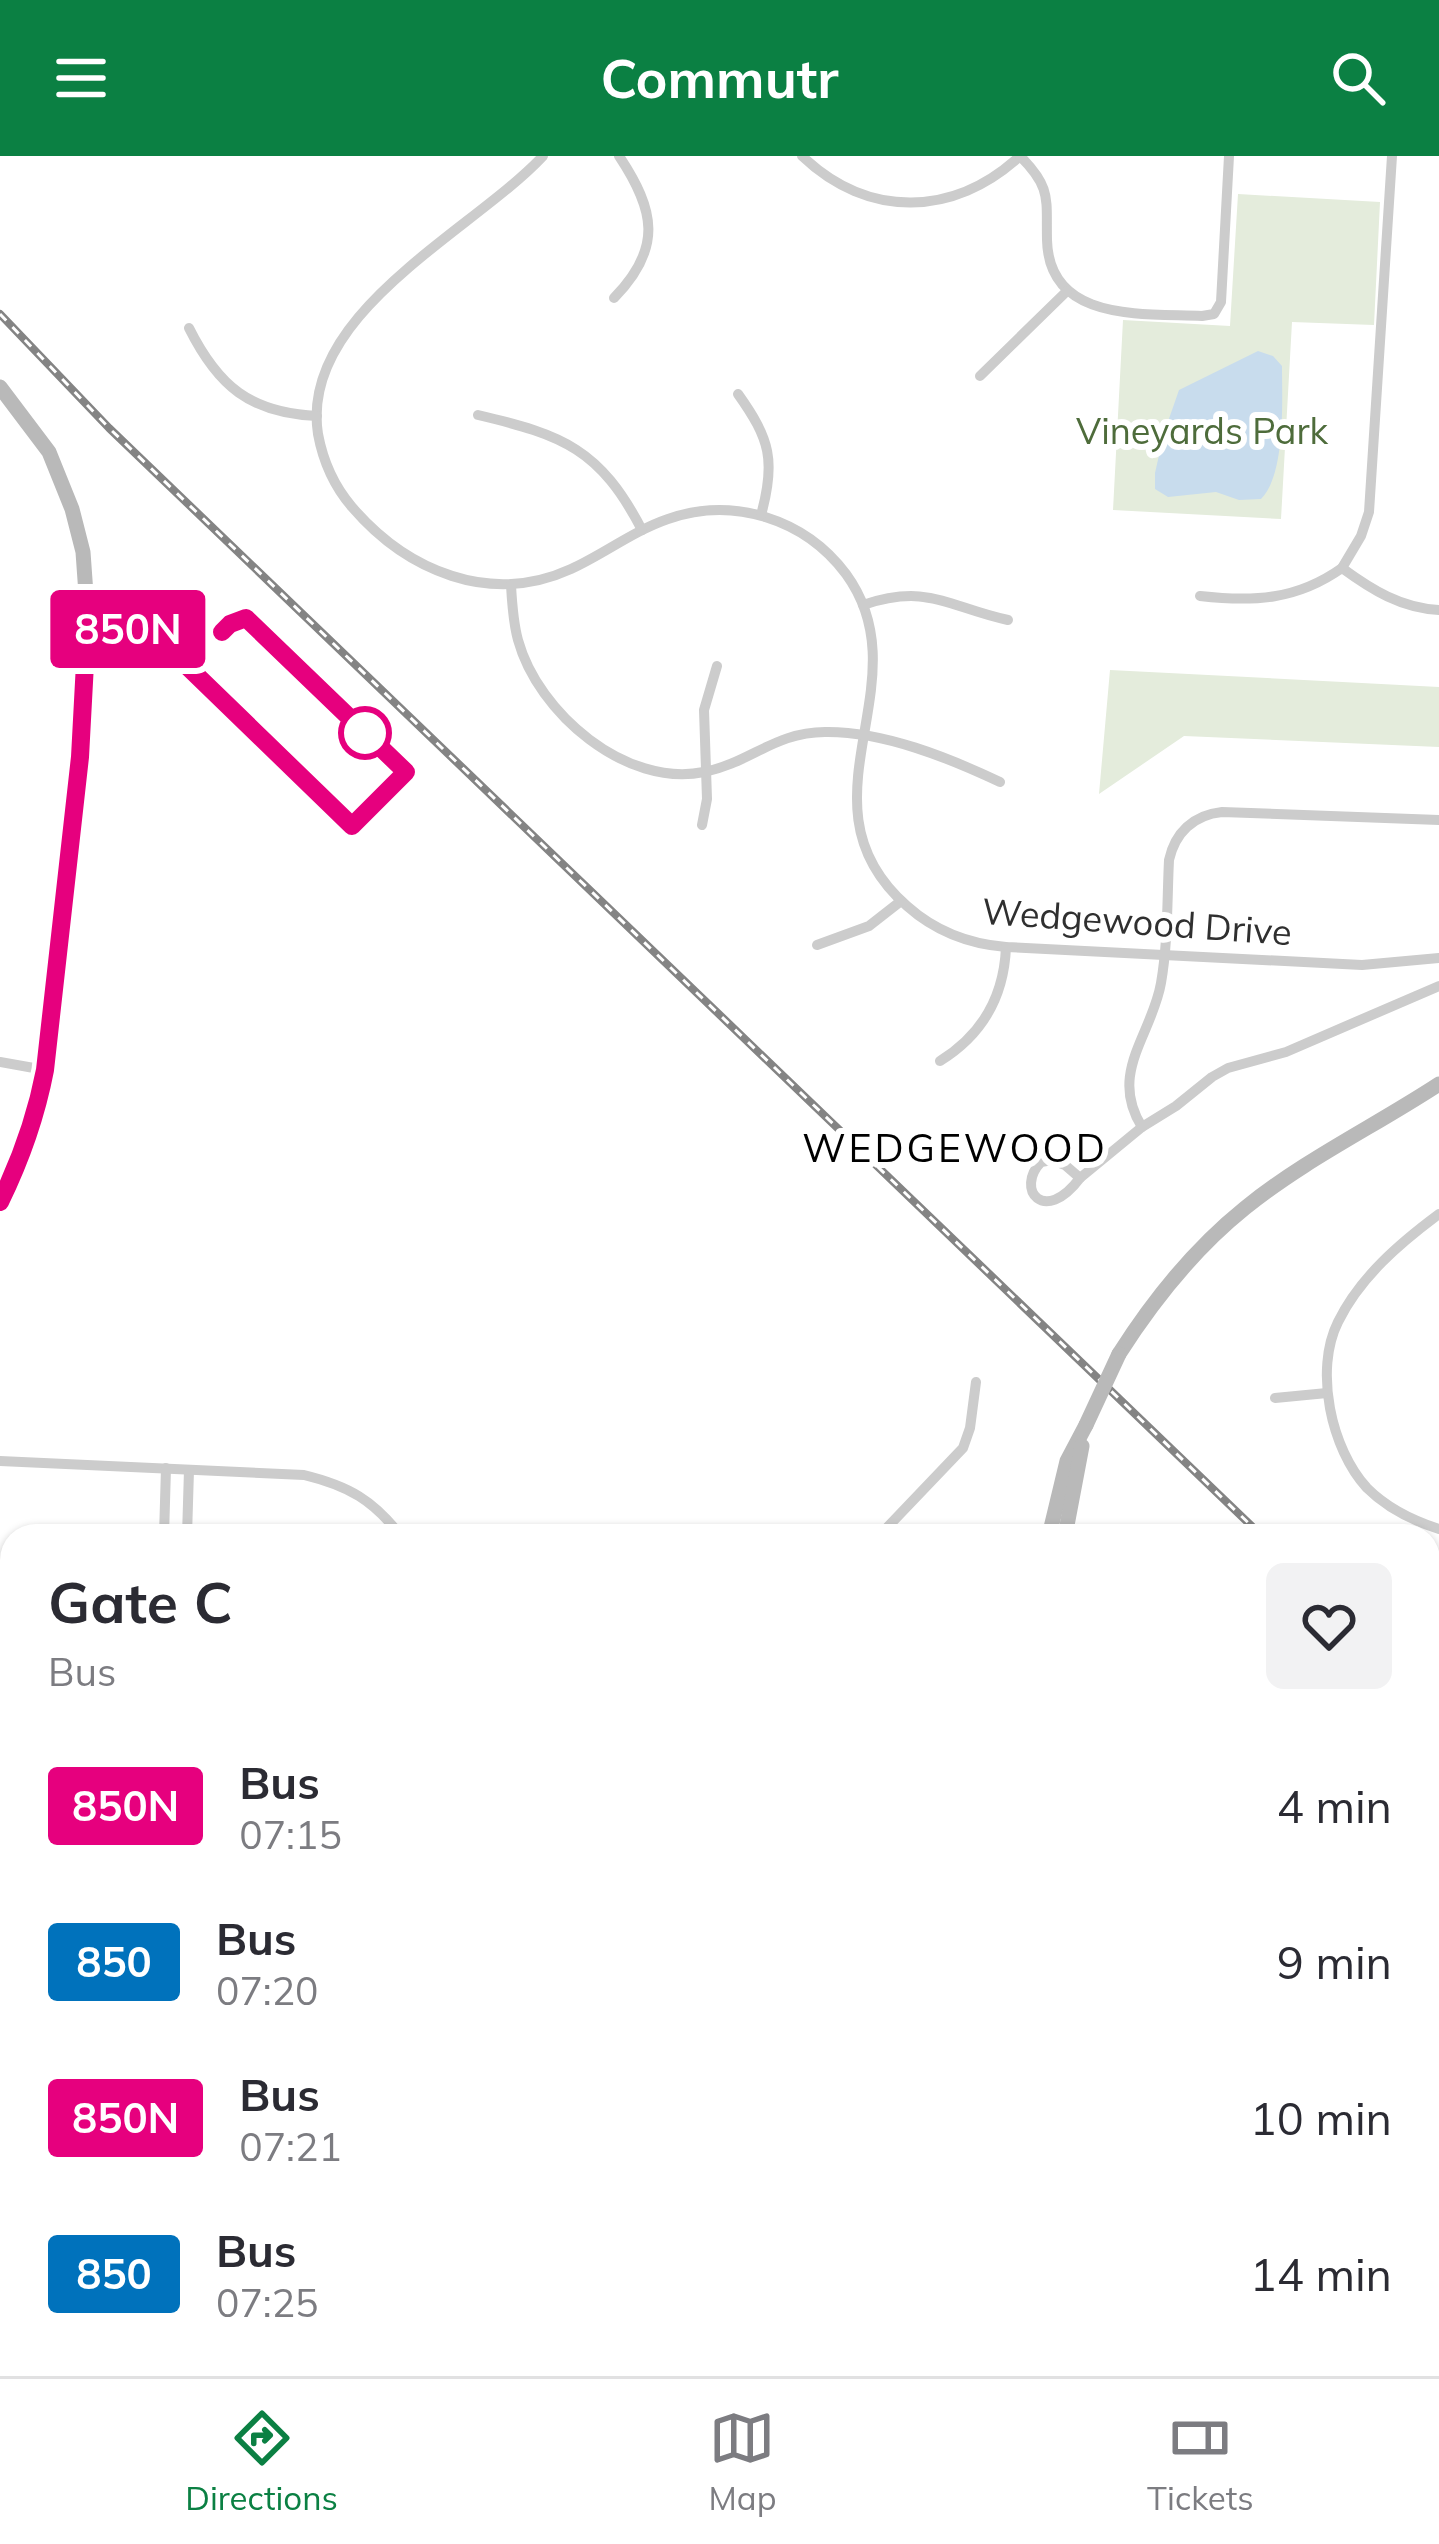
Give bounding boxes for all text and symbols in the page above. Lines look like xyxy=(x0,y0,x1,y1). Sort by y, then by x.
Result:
text: Commutr xyxy=(600,44,839,112)
icon: menu xyxy=(48,45,114,111)
icon: search xyxy=(1325,45,1391,111)
park label: Vineyards Park xyxy=(1076,408,1328,453)
line badge: 850N xyxy=(44,590,212,668)
text: 850N xyxy=(74,602,182,655)
unlabelled marker xyxy=(340,708,390,758)
street label: Wedgewood Drive xyxy=(981,888,1293,954)
district label: WEDGEWOOD xyxy=(802,1123,1108,1172)
button: heart xyxy=(1266,1563,1392,1689)
text: Gate C xyxy=(48,1566,233,1637)
text: Bus xyxy=(48,1647,116,1696)
text: Bus xyxy=(239,1754,320,1810)
text: 4 min xyxy=(1277,1778,1392,1834)
text: 850N xyxy=(72,1779,179,1832)
text: 07:15 xyxy=(239,1810,342,1859)
text: Bus xyxy=(216,1910,296,1966)
text: 9 min xyxy=(1277,1934,1392,1990)
text: 850 xyxy=(76,1935,152,1988)
text: 07:20 xyxy=(216,1966,319,2015)
text: Bus xyxy=(239,2066,320,2122)
text: 10 min xyxy=(1250,2090,1392,2146)
text: 850N xyxy=(72,2091,179,2144)
text: 07:21 xyxy=(239,2122,342,2171)
text: Bus xyxy=(216,2222,296,2278)
text: 14 min xyxy=(1250,2246,1392,2302)
text: 850 xyxy=(76,2247,152,2300)
text: 07:25 xyxy=(216,2278,319,2327)
tab: Directions xyxy=(185,2405,338,2518)
tab: Map xyxy=(709,2405,776,2518)
tab: Tickets xyxy=(1147,2405,1254,2518)

